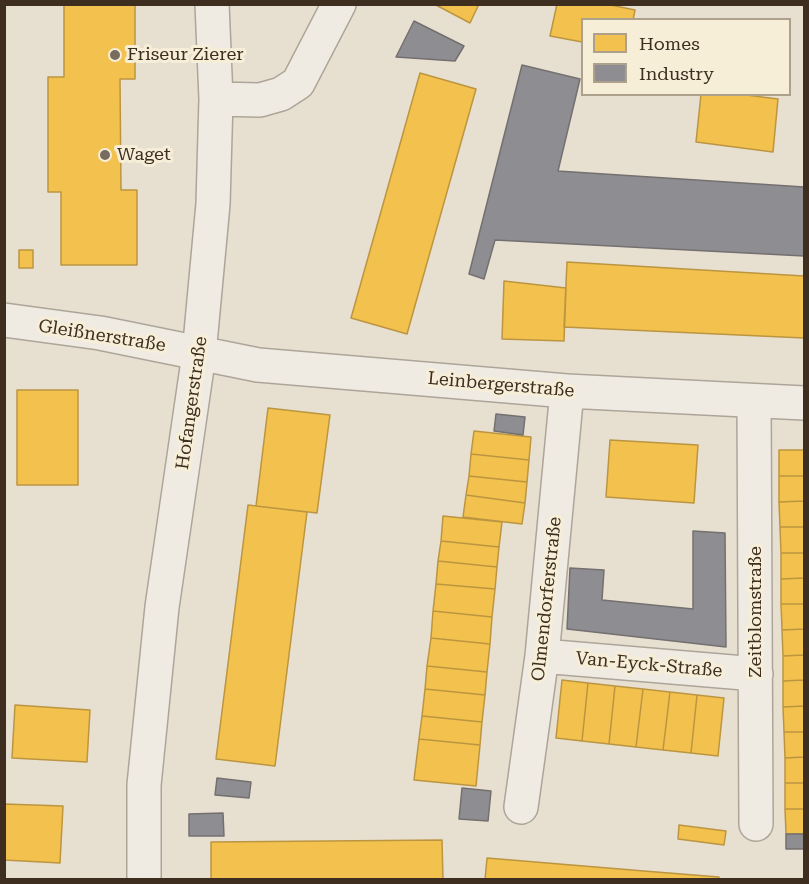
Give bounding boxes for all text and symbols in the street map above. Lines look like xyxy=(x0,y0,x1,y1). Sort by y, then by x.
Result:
legend xyxy=(581,18,791,96)
text: Homes xyxy=(639,33,700,54)
place label: Friseur Zierer xyxy=(127,44,244,66)
marker: Friseur Zierer xyxy=(108,48,122,62)
text: Industry xyxy=(639,63,714,84)
place label: Waget xyxy=(117,144,171,166)
marker: Waget xyxy=(98,148,112,162)
street label: Gleißnerstraße xyxy=(37,315,167,357)
street label: Hofangerstraße xyxy=(172,335,212,471)
street label: Leinbergerstraße xyxy=(427,368,575,402)
street label: Olmendorferstraße xyxy=(528,516,566,682)
street label: Zeitblomstraße xyxy=(745,546,767,678)
street label: Van-Eyck-Straße xyxy=(575,648,723,682)

